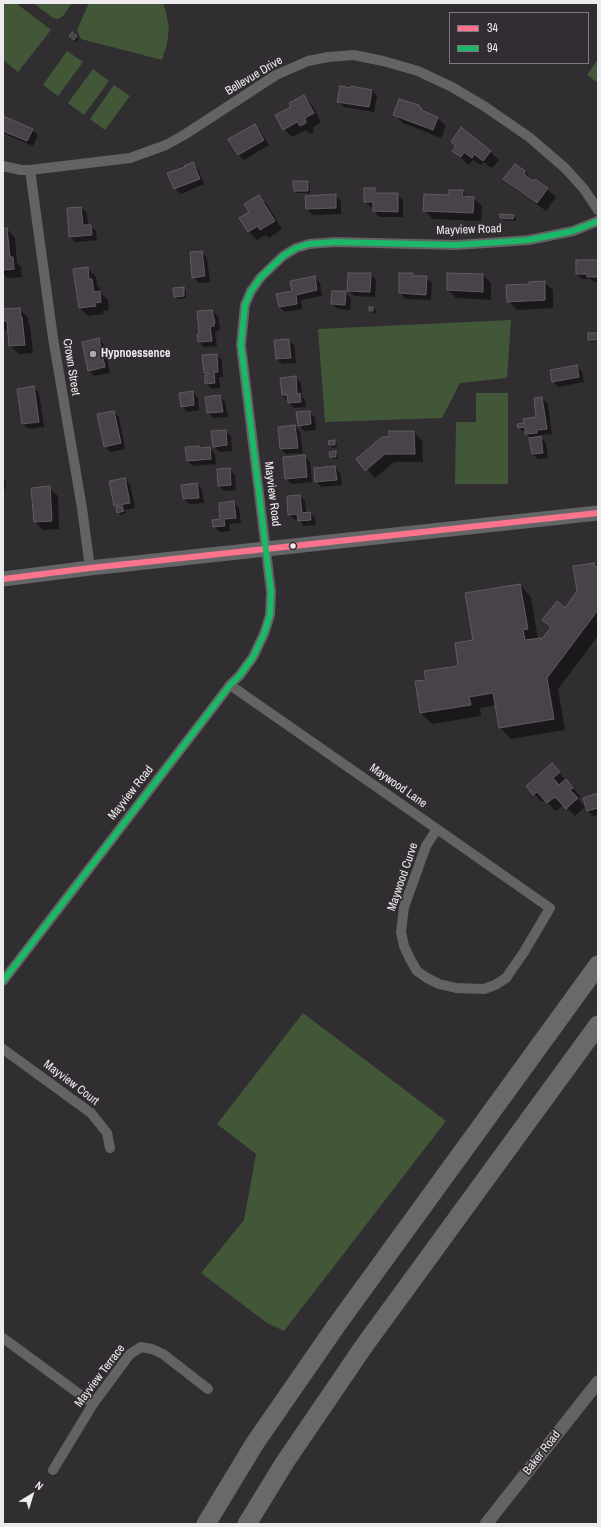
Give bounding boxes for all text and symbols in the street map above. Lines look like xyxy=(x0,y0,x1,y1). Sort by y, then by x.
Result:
legend xyxy=(449,12,589,64)
text: 34 xyxy=(487,20,498,36)
text: 94 xyxy=(487,40,498,56)
street label: Bellevue Drive xyxy=(223,53,285,99)
street label: Mayview Road xyxy=(436,222,502,238)
street label: Crown Street xyxy=(59,338,83,396)
place label: Hypnoessence xyxy=(101,347,170,361)
marker: Hypnoessence xyxy=(88,349,98,359)
street label: Mayview Road xyxy=(261,461,283,527)
unlabelled marker xyxy=(288,541,298,551)
street label: Maywood Lane xyxy=(367,761,429,811)
street label: Mayview Road xyxy=(105,763,157,823)
street label: Maywood Curve xyxy=(385,841,421,913)
street label: Mayview Court xyxy=(40,1058,102,1108)
street label: Mayview Terrace xyxy=(72,1342,128,1410)
street label: Baker Road xyxy=(520,1428,564,1478)
north arrow xyxy=(12,1475,52,1515)
text: N xyxy=(33,1478,46,1493)

